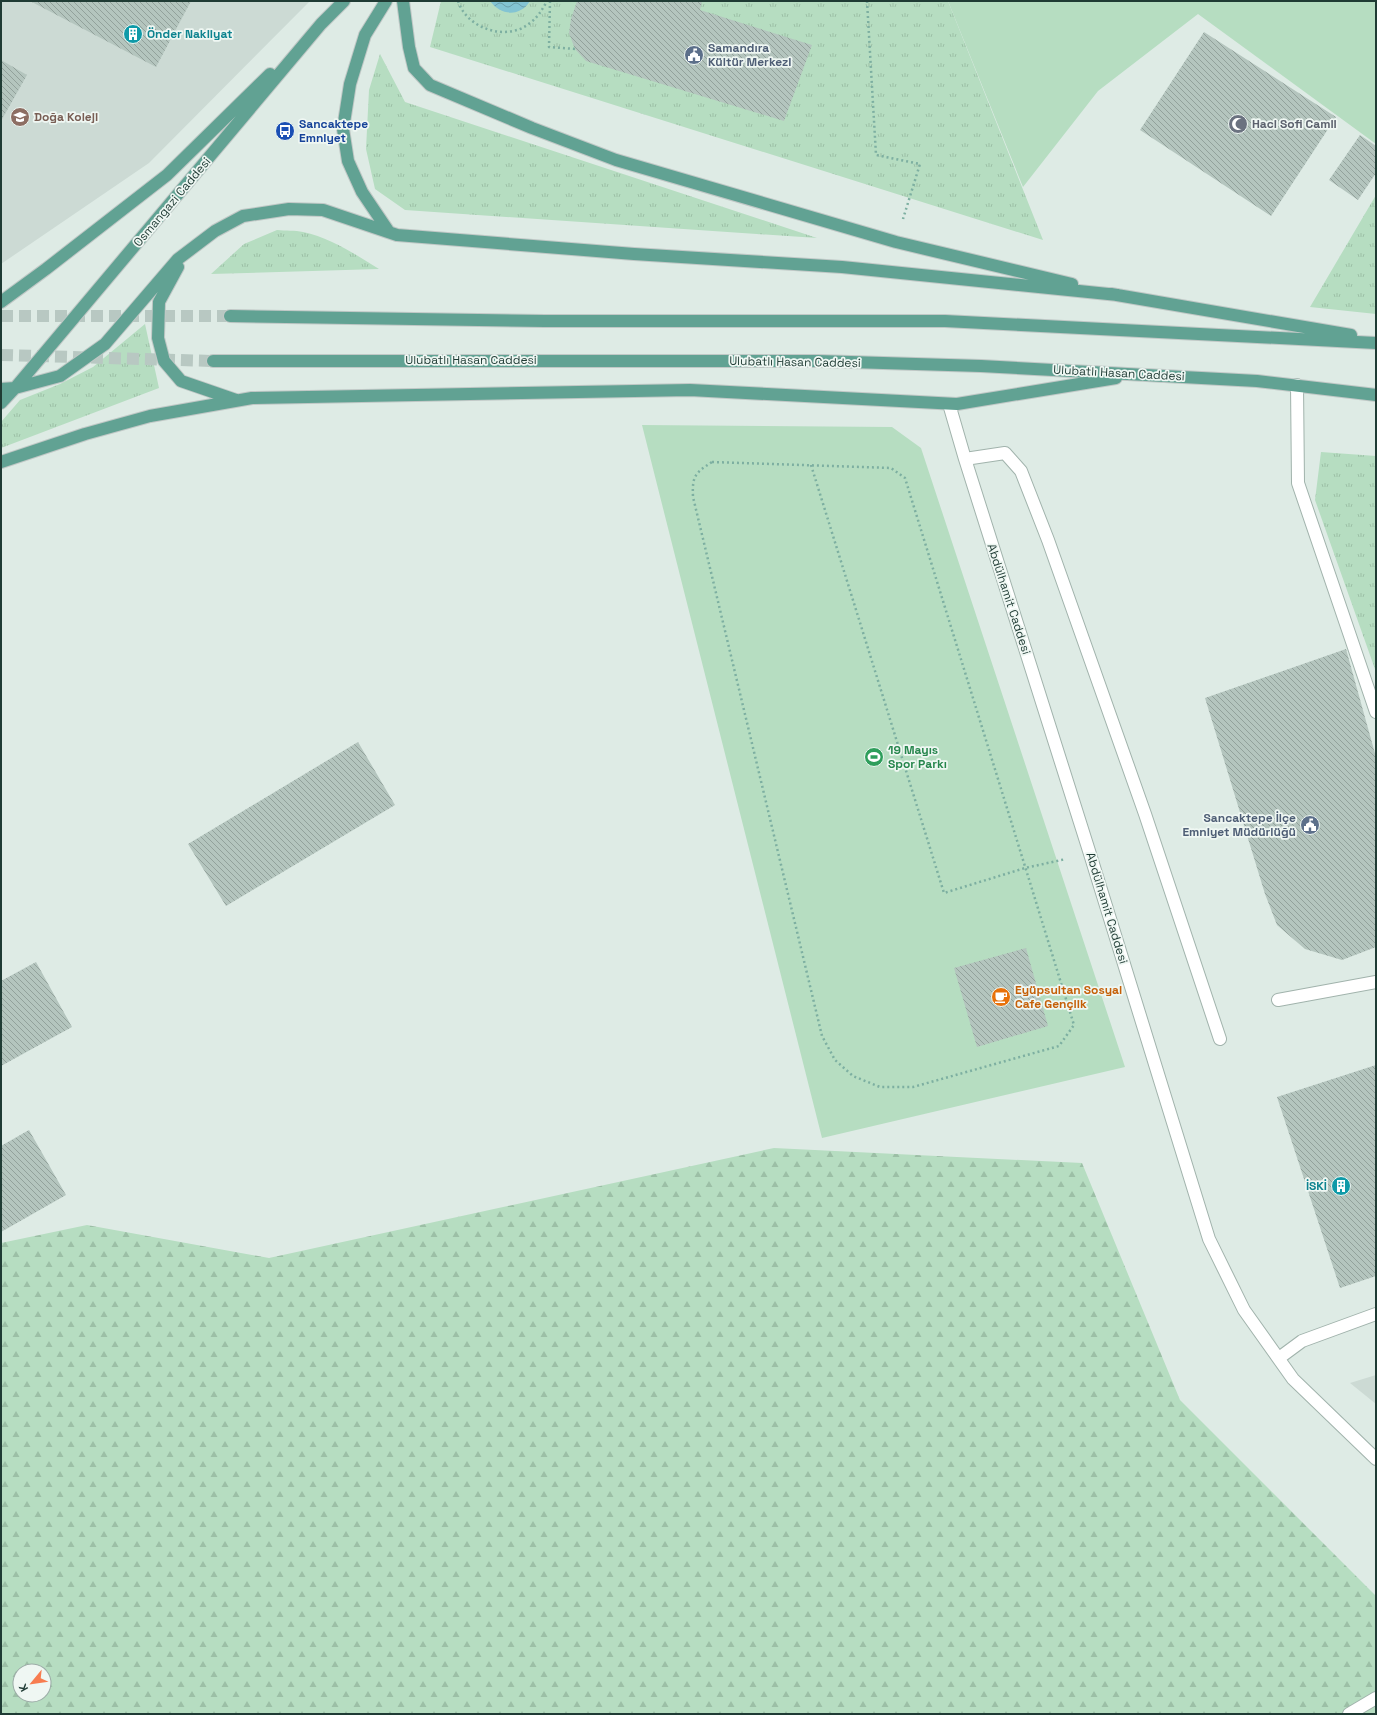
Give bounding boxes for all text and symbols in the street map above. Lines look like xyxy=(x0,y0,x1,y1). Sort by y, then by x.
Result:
building icon: Önder Nakliyat xyxy=(122,23,144,45)
place label: Önder Nakliyat xyxy=(147,26,232,42)
place label: Samandıra Kültür Merkezi xyxy=(708,40,792,70)
public building icon: Samandıra Kültür Merkezi xyxy=(683,44,705,66)
school or university icon: Doğa Koleji xyxy=(9,106,31,128)
place label: Doğa Koleji xyxy=(34,109,98,125)
mosque icon: Haci Sofi Camii xyxy=(1227,113,1249,135)
place label: Sancaktepe Emniyet xyxy=(299,116,368,146)
place label: Haci Sofi Camii xyxy=(1252,116,1337,132)
bus stop icon: Sancaktepe Emniyet xyxy=(274,120,296,142)
street label: Osmangazi Caddesi xyxy=(130,154,214,250)
street label: Ulubatlı Hasan Caddesi xyxy=(405,352,537,368)
street label: Ulubatlı Hasan Caddesi xyxy=(729,353,861,371)
street label: Ulubatlı Hasan Caddesi xyxy=(1053,362,1185,384)
street label: Abdülhamit Caddesi xyxy=(984,542,1035,657)
place label: 19 Mayıs Spor Parkı xyxy=(888,742,947,772)
sports icon: 19 Mayıs Spor Parkı xyxy=(863,746,885,768)
place label: Sancaktepe İlçe Emniyet Müdürlüğü xyxy=(1182,810,1296,840)
public building icon: Sancaktepe İlçe Emniyet Müdürlüğü xyxy=(1299,814,1321,836)
street label: Abdülhamit Caddesi xyxy=(1082,850,1132,966)
place label: Eyüpsultan Sosyal Cafe Gençlik xyxy=(1015,982,1122,1012)
cafe icon: Eyüpsultan Sosyal Cafe Gençlik xyxy=(990,986,1012,1008)
building icon: İSKİ xyxy=(1330,1175,1352,1197)
place label: İSKİ xyxy=(1306,1178,1327,1194)
north arrow xyxy=(12,1663,52,1703)
text: K xyxy=(15,1681,31,1694)

